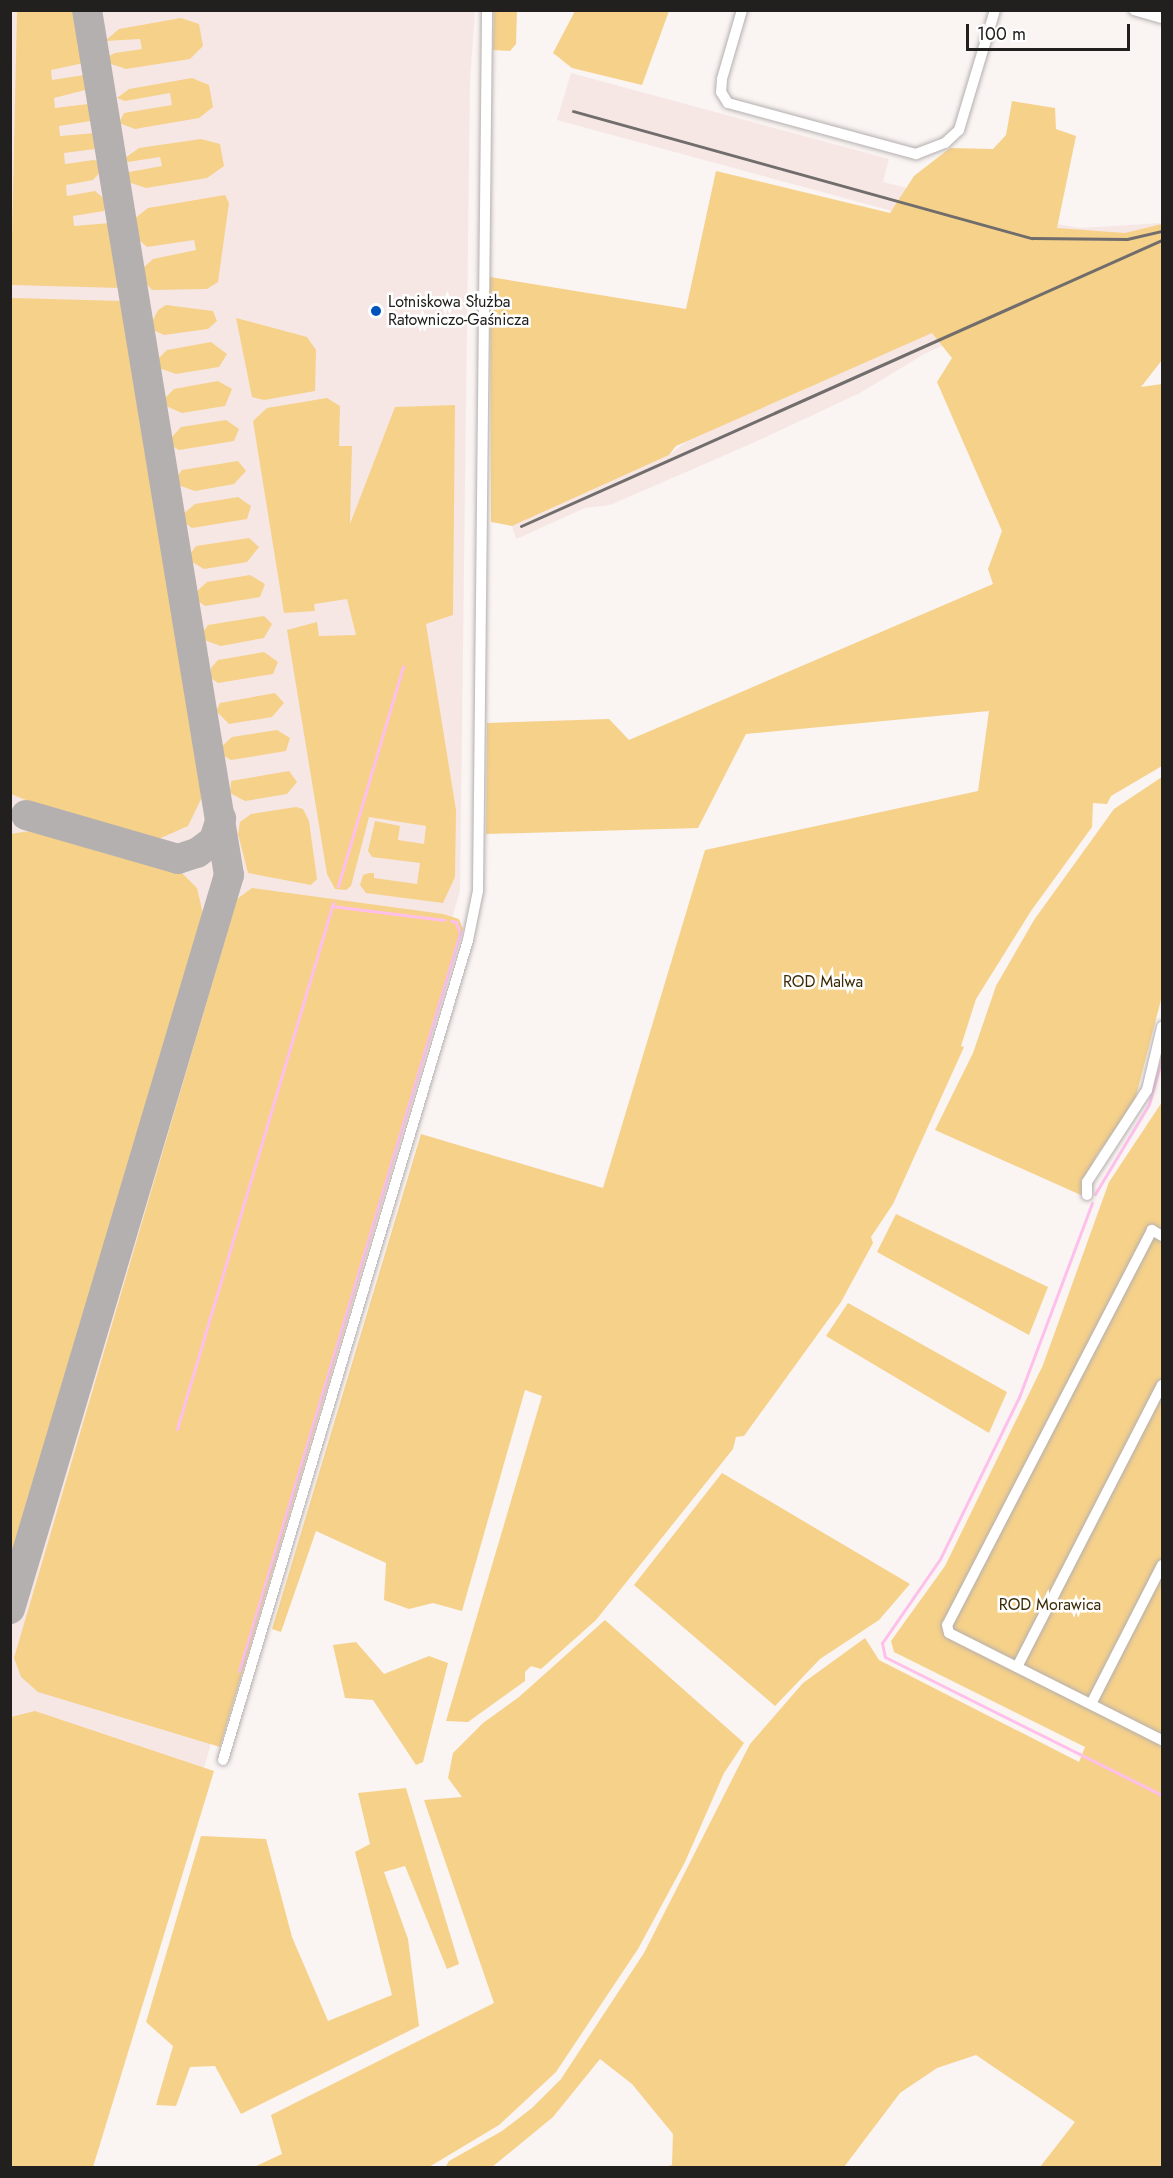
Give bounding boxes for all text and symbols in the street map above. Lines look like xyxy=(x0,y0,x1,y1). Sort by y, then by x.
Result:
scale bar xyxy=(969,12,1132,50)
text: 100 m xyxy=(977,21,1026,47)
place label: Lotniskowa Służba Ratowniczo-Gaśnicza xyxy=(388,292,529,330)
marker: Lotniskowa Służba Ratowniczo-Gaśnicza xyxy=(369,304,383,318)
park label: ROD Malwa xyxy=(783,972,863,992)
park label: ROD Morawica xyxy=(999,1595,1101,1615)

